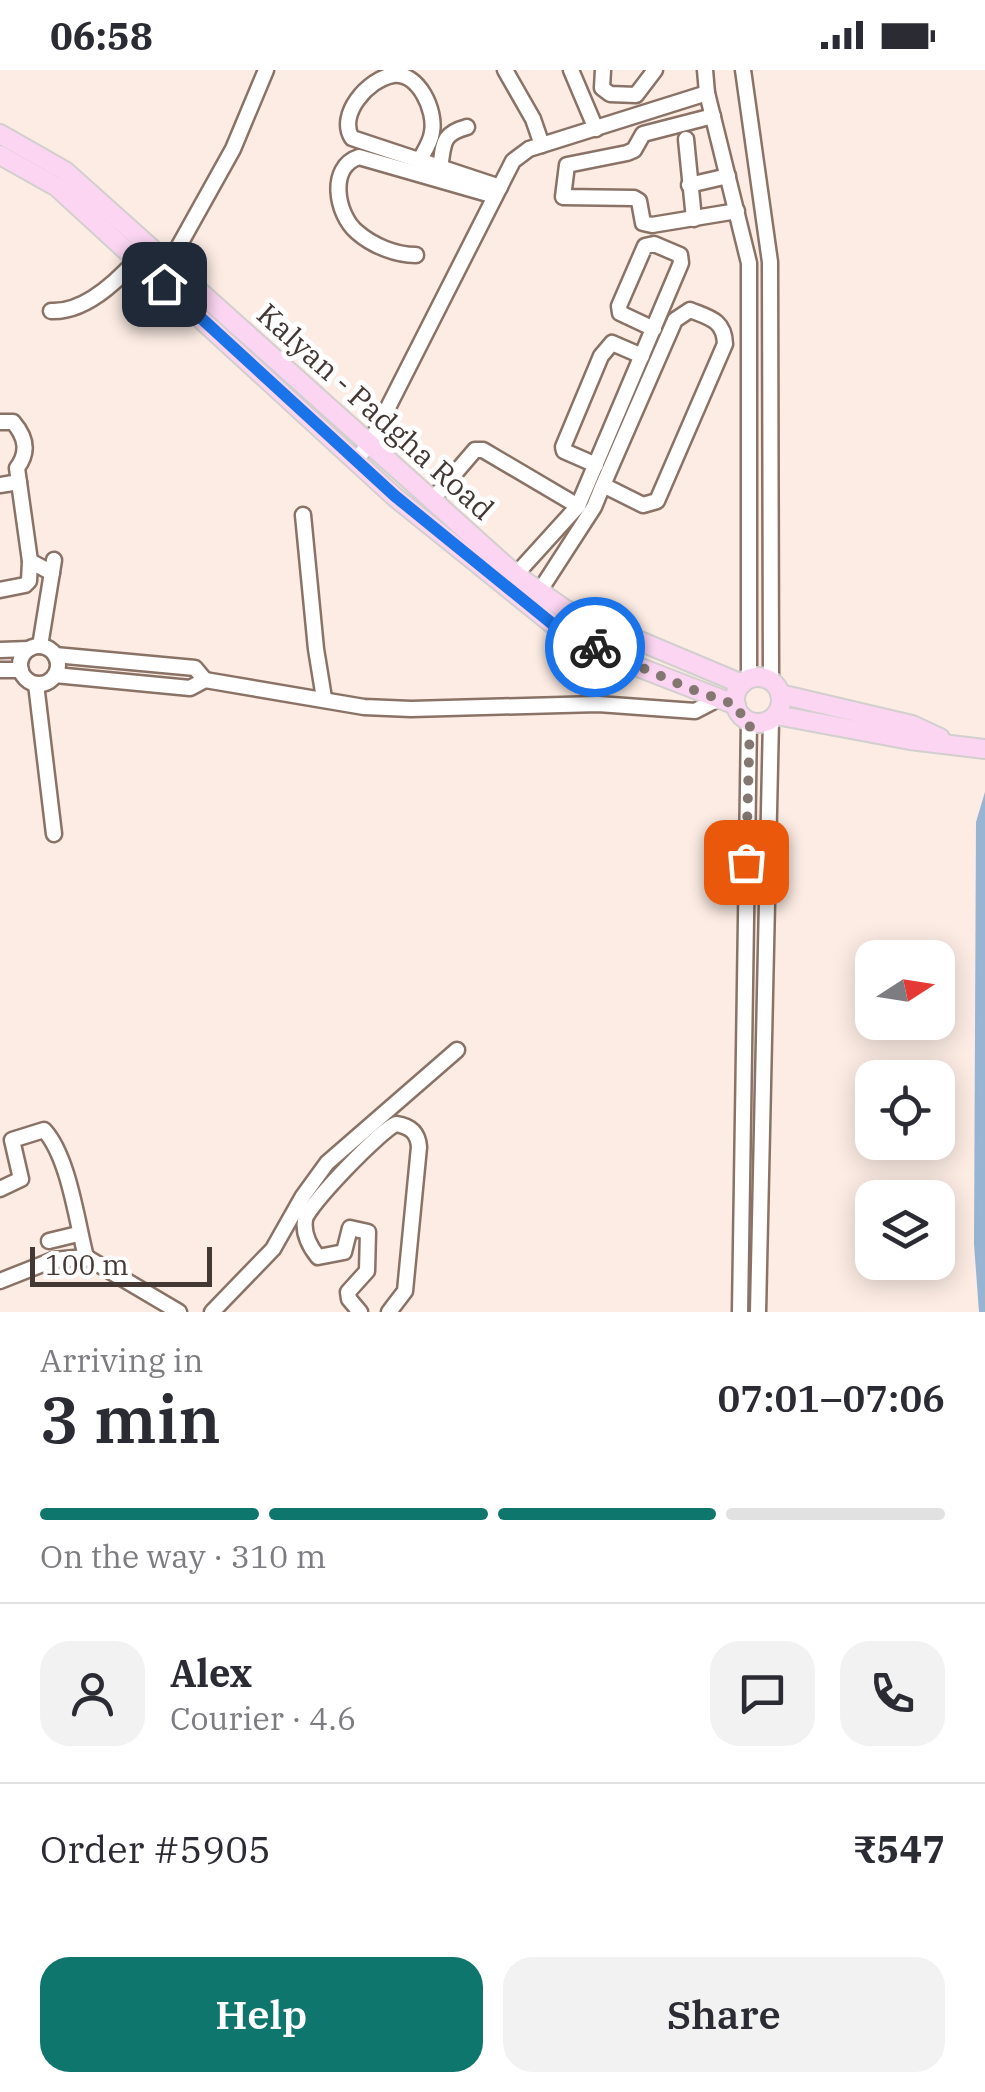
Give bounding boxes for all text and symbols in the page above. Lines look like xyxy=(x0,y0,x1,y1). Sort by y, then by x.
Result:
text: 06:58 xyxy=(50,11,153,60)
pin xyxy=(122,242,207,327)
icon: home xyxy=(137,257,192,312)
street label: Kalyan - Padgha Road xyxy=(249,294,503,528)
courier xyxy=(545,597,645,697)
icon: bike xyxy=(568,620,623,675)
pin xyxy=(704,820,789,905)
icon: bag xyxy=(719,835,774,890)
north arrow xyxy=(855,940,955,1040)
map controls xyxy=(855,940,955,1280)
button: locate xyxy=(855,1060,955,1160)
button: layers xyxy=(855,1180,955,1280)
scale bar xyxy=(30,1242,212,1286)
text: 100 m xyxy=(45,1246,129,1283)
text: Arriving in xyxy=(40,1339,203,1381)
text: 07:01–07:06 xyxy=(718,1373,945,1422)
text: 3 min xyxy=(40,1376,221,1461)
text: On the way · 310 m xyxy=(40,1535,326,1577)
button: person xyxy=(40,1641,145,1746)
button: chat xyxy=(710,1641,815,1746)
button: phone xyxy=(840,1641,945,1746)
text: Alex xyxy=(170,1648,252,1697)
text: Courier · 4.6 xyxy=(170,1697,356,1739)
text: Order #5905 xyxy=(40,1824,271,1873)
text: ₹547 xyxy=(852,1824,945,1873)
button: Help xyxy=(40,1957,483,2072)
button: Share xyxy=(503,1957,945,2072)

